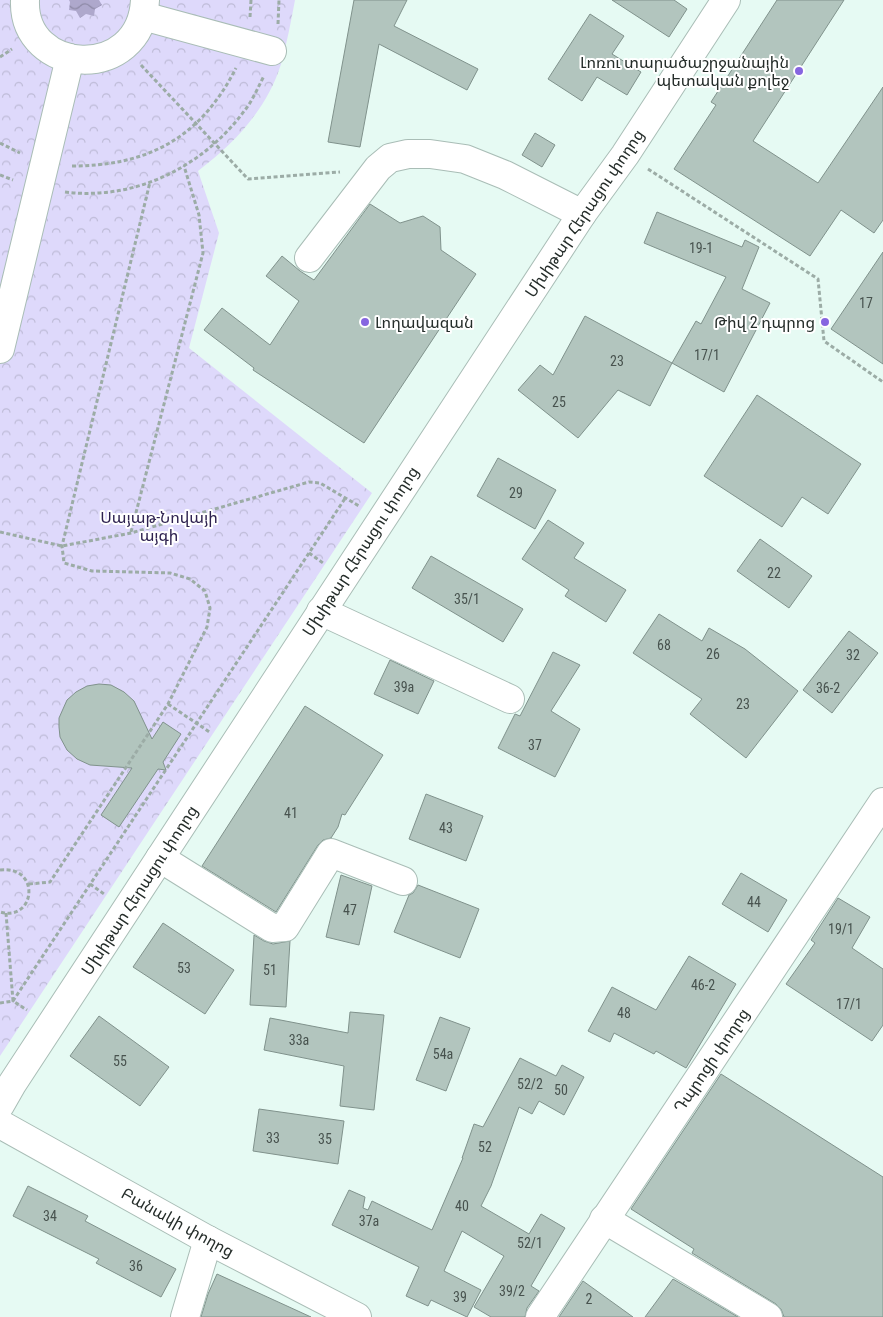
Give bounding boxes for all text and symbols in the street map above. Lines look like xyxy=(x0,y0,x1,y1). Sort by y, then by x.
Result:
place label: Լոռու տարածաշրջանային պետական քոլեջ xyxy=(580,53,789,90)
marker: Լոռու տարածաշրջանային պետական քոլեջ xyxy=(793,65,805,77)
street label: Մխիթար Հերացու փողոց xyxy=(521,126,648,301)
house number: 19-1 xyxy=(689,240,713,256)
house number: 17 xyxy=(859,295,873,311)
place label: Լողավազան xyxy=(375,313,474,332)
place label: Թիվ 2 դպրոց xyxy=(714,313,815,332)
marker: Լողավազան xyxy=(359,316,371,328)
marker: Թիվ 2 դպրոց xyxy=(819,316,831,328)
house number: 17/1 xyxy=(694,347,720,363)
house number: 23 xyxy=(610,353,624,369)
house number: 25 xyxy=(552,394,566,410)
street label: Մխիթար Հերացու փողոց xyxy=(298,463,422,640)
house number: 29 xyxy=(509,485,523,501)
park label: Սայաթ-Նովայի այգի xyxy=(100,508,218,545)
house number: 22 xyxy=(767,565,781,581)
house number: 35/1 xyxy=(454,591,480,607)
house number: 68 xyxy=(657,637,671,653)
house number: 26 xyxy=(706,646,720,662)
house number: 32 xyxy=(846,647,860,663)
house number: 39a xyxy=(394,679,414,695)
house number: 36-2 xyxy=(816,680,840,696)
house number: 23 xyxy=(736,696,750,712)
house number: 37 xyxy=(528,737,542,753)
street label: Մխիթար Հերացու փողոց xyxy=(77,802,201,979)
house number: 41 xyxy=(284,805,298,821)
house number: 43 xyxy=(439,820,453,836)
house number: 44 xyxy=(747,894,761,910)
house number: 47 xyxy=(343,902,357,918)
house number: 19/1 xyxy=(828,921,854,937)
house number: 53 xyxy=(177,960,191,976)
house number: 51 xyxy=(263,962,277,978)
house number: 46-2 xyxy=(691,977,715,993)
house number: 17/1 xyxy=(836,996,862,1012)
house number: 48 xyxy=(617,1005,631,1021)
street label: Դպրոցի փողոց xyxy=(670,1005,753,1116)
house number: 33a xyxy=(289,1032,309,1048)
house number: 54a xyxy=(433,1046,453,1062)
house number: 55 xyxy=(113,1053,127,1069)
house number: 52/2 xyxy=(517,1076,543,1092)
house number: 50 xyxy=(554,1082,568,1098)
house number: 33 xyxy=(266,1130,280,1146)
house number: 35 xyxy=(318,1131,332,1147)
house number: 52 xyxy=(478,1139,492,1155)
street label: Բանակի փողոց xyxy=(118,1184,237,1261)
house number: 40 xyxy=(455,1198,469,1214)
house number: 34 xyxy=(43,1208,57,1224)
house number: 37a xyxy=(359,1213,379,1229)
house number: 52/1 xyxy=(517,1235,543,1251)
house number: 36 xyxy=(129,1258,143,1274)
house number: 39/2 xyxy=(499,1283,525,1299)
house number: 39 xyxy=(453,1289,467,1305)
house number: 2 xyxy=(586,1291,593,1307)

